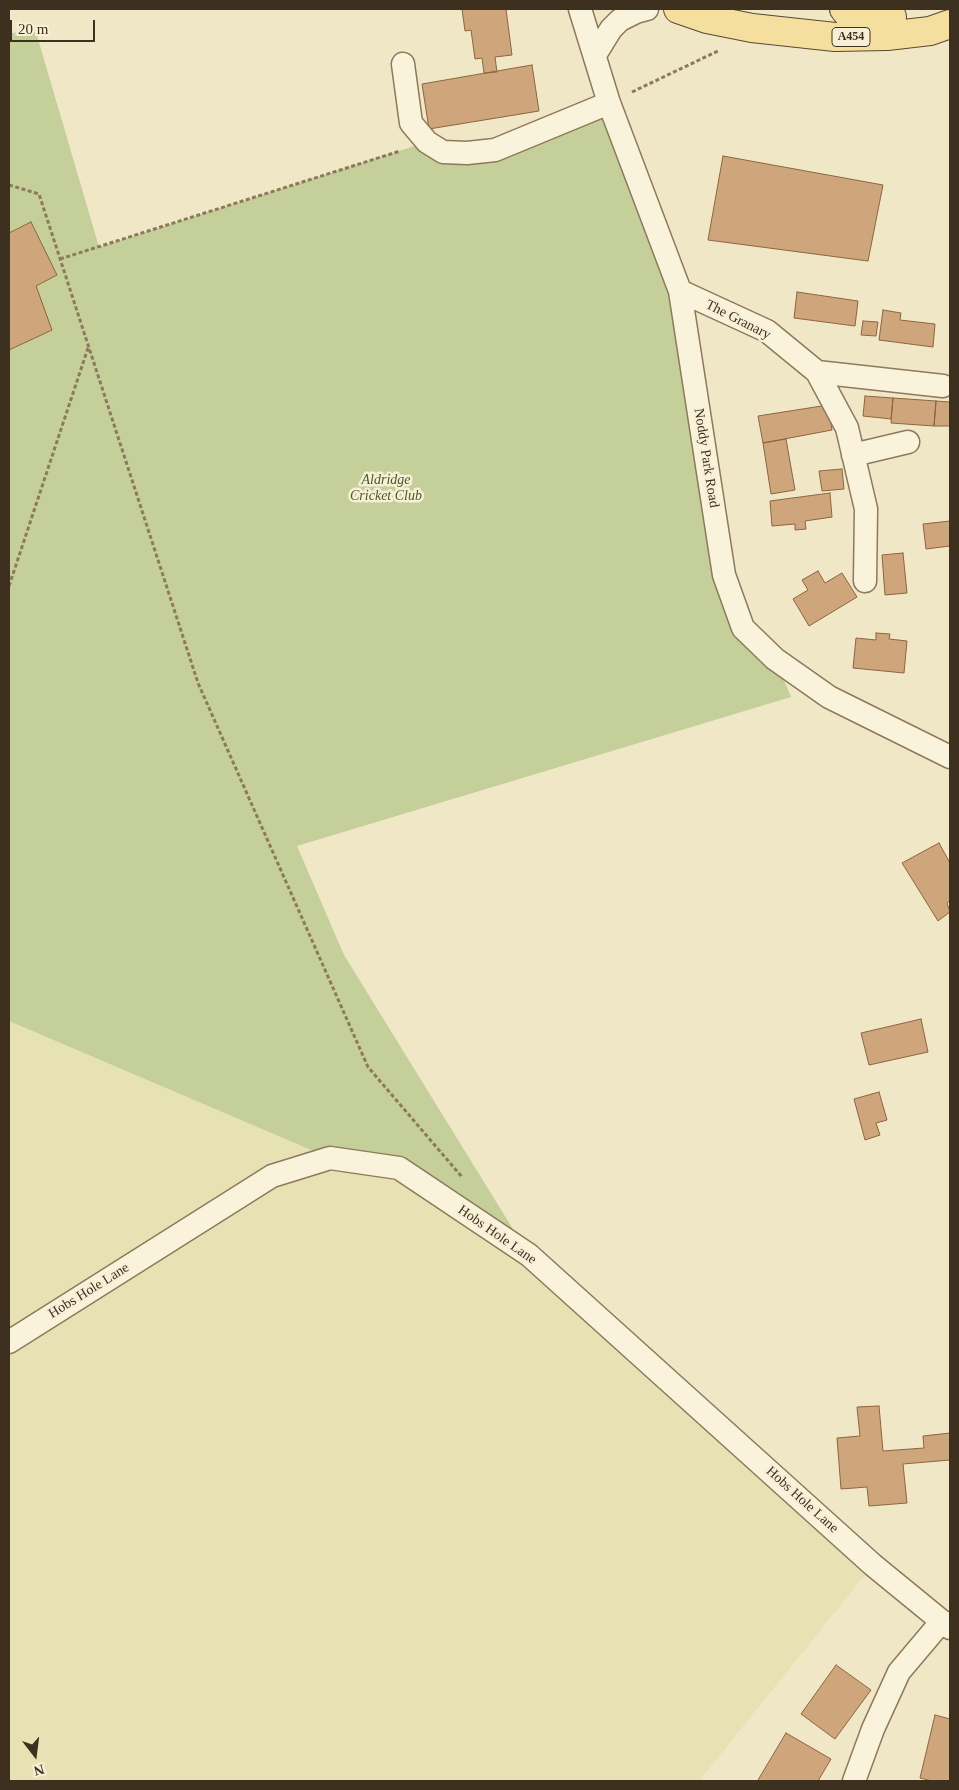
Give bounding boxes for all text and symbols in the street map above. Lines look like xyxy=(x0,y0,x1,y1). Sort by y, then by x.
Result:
scale bar xyxy=(12,10,98,42)
text: 20 m xyxy=(18,21,48,37)
road number: A454 xyxy=(832,28,870,46)
street label: The Granary xyxy=(702,296,774,344)
street label: Noddy Park Road xyxy=(690,407,722,509)
park label: Aldridge Cricket Club xyxy=(350,472,422,504)
street label: Hobs Hole Lane xyxy=(455,1202,539,1268)
street label: Hobs Hole Lane xyxy=(46,1260,132,1322)
street label: Hobs Hole Lane xyxy=(762,1463,842,1537)
north arrow xyxy=(10,1730,60,1780)
text: N xyxy=(32,1761,46,1779)

